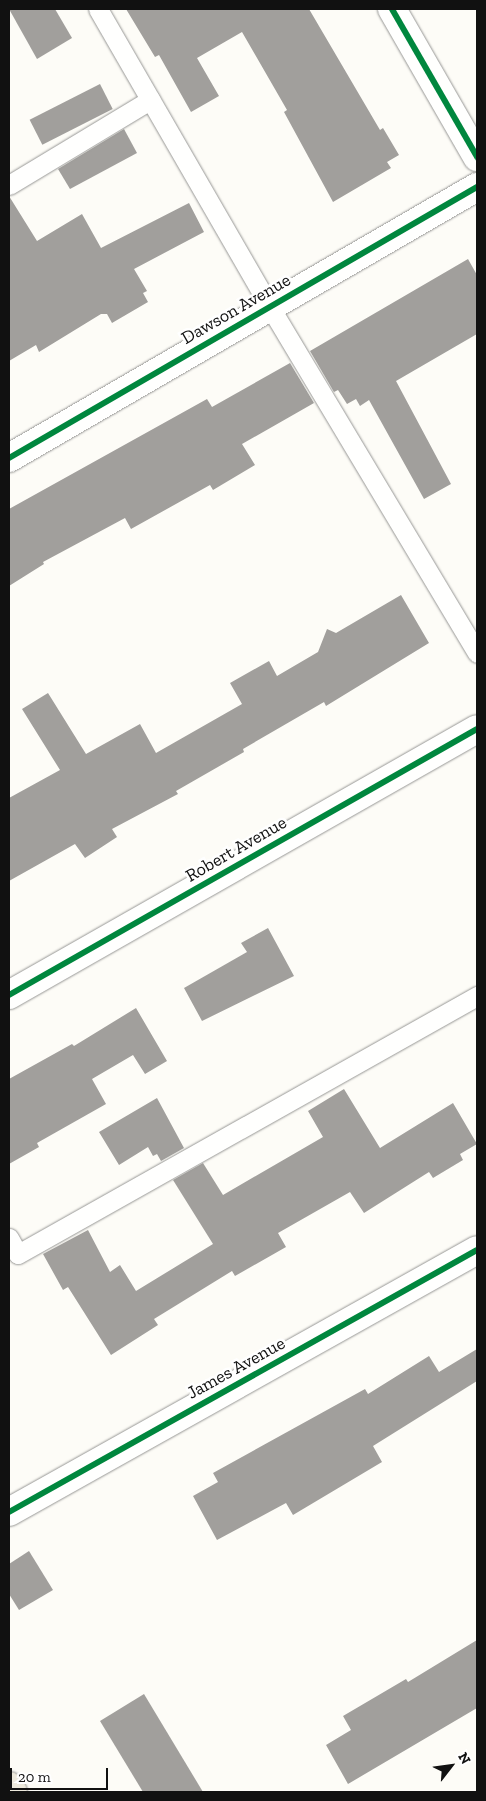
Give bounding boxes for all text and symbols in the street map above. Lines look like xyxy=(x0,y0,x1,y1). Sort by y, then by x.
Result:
street label: Dawson Avenue xyxy=(177,269,295,349)
street label: Robert Avenue xyxy=(181,811,291,887)
street label: James Avenue xyxy=(183,1332,289,1404)
north arrow xyxy=(426,1741,476,1791)
text: N xyxy=(454,1749,474,1767)
scale bar xyxy=(12,1758,110,1790)
text: 20 m xyxy=(18,1768,51,1786)

